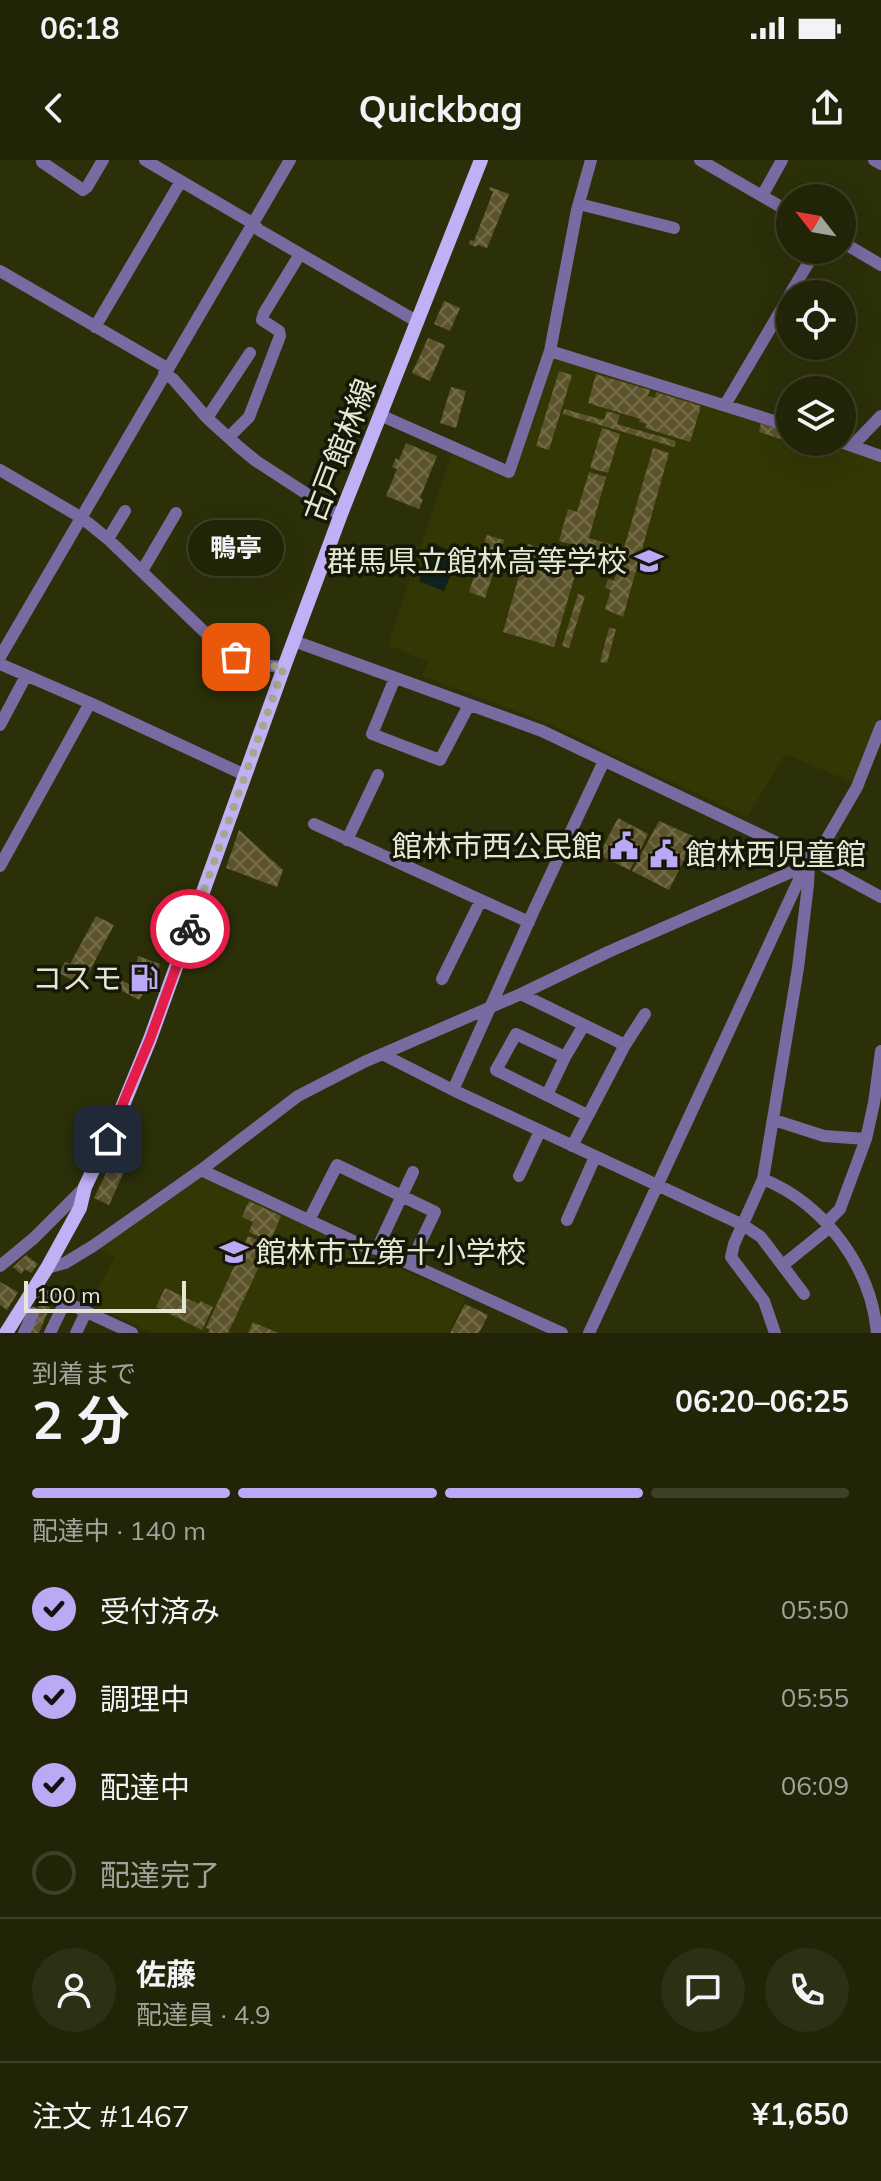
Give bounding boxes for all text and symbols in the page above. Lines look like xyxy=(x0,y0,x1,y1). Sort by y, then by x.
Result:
text: 06:18 xyxy=(40,9,119,47)
icon: back xyxy=(32,86,76,130)
text: Quickbag xyxy=(358,86,523,131)
icon: share xyxy=(805,86,849,130)
north arrow xyxy=(776,184,856,264)
map controls xyxy=(776,184,856,456)
button: locate xyxy=(776,280,856,360)
street label: 古戸館林線 xyxy=(294,373,384,527)
button: layers xyxy=(776,376,856,456)
callout: 鴨亭 xyxy=(188,521,284,577)
text: 鴨亭 xyxy=(210,531,262,564)
place label: 群馬県立館林高等学校 xyxy=(327,542,627,580)
school or university icon: 群馬県立館林高等学校 xyxy=(634,546,664,576)
pin xyxy=(202,623,270,691)
icon: bag xyxy=(214,635,258,679)
place label: 館林市西公民館 xyxy=(392,827,602,865)
public building icon: 館林市西公民館 xyxy=(609,831,639,861)
place label: 館林西児童館 xyxy=(686,835,866,873)
public building icon: 館林西児童館 xyxy=(649,839,679,869)
courier xyxy=(150,889,230,969)
icon: bike xyxy=(168,907,212,951)
place label: コスモ xyxy=(32,959,122,997)
fuel station icon: コスモ xyxy=(129,963,159,993)
pin xyxy=(74,1105,142,1173)
icon: home xyxy=(86,1117,130,1161)
place label: 館林市立第十小学校 xyxy=(256,1233,526,1271)
school or university icon: 館林市立第十小学校 xyxy=(219,1237,249,1267)
scale bar xyxy=(24,1277,186,1313)
text: 100 m xyxy=(36,1281,101,1309)
text: 到着まで xyxy=(32,1357,136,1390)
text: 06:20–06:25 xyxy=(675,1382,849,1420)
text: 2 分 xyxy=(32,1387,129,1452)
text: 配達中 · 140 m xyxy=(32,1514,206,1547)
icon: check xyxy=(32,1587,76,1631)
text: 受付済み xyxy=(100,1592,220,1630)
text: 05:50 xyxy=(781,1593,849,1626)
icon: check xyxy=(32,1675,76,1719)
text: 調理中 xyxy=(100,1680,190,1718)
text: 05:55 xyxy=(781,1681,849,1714)
icon: check xyxy=(32,1763,76,1807)
text: 配達中 xyxy=(100,1768,190,1806)
text: 06:09 xyxy=(781,1769,849,1802)
text: 配達完了 xyxy=(100,1856,220,1894)
button: person xyxy=(32,1948,116,2032)
button: chat xyxy=(661,1948,745,2032)
button: phone xyxy=(765,1948,849,2032)
text: 佐藤 xyxy=(136,1955,196,1993)
text: 配達員 · 4.9 xyxy=(136,1998,271,2031)
text: ¥1,650 xyxy=(752,2095,849,2133)
text: 注文 #1467 xyxy=(32,2097,190,2135)

